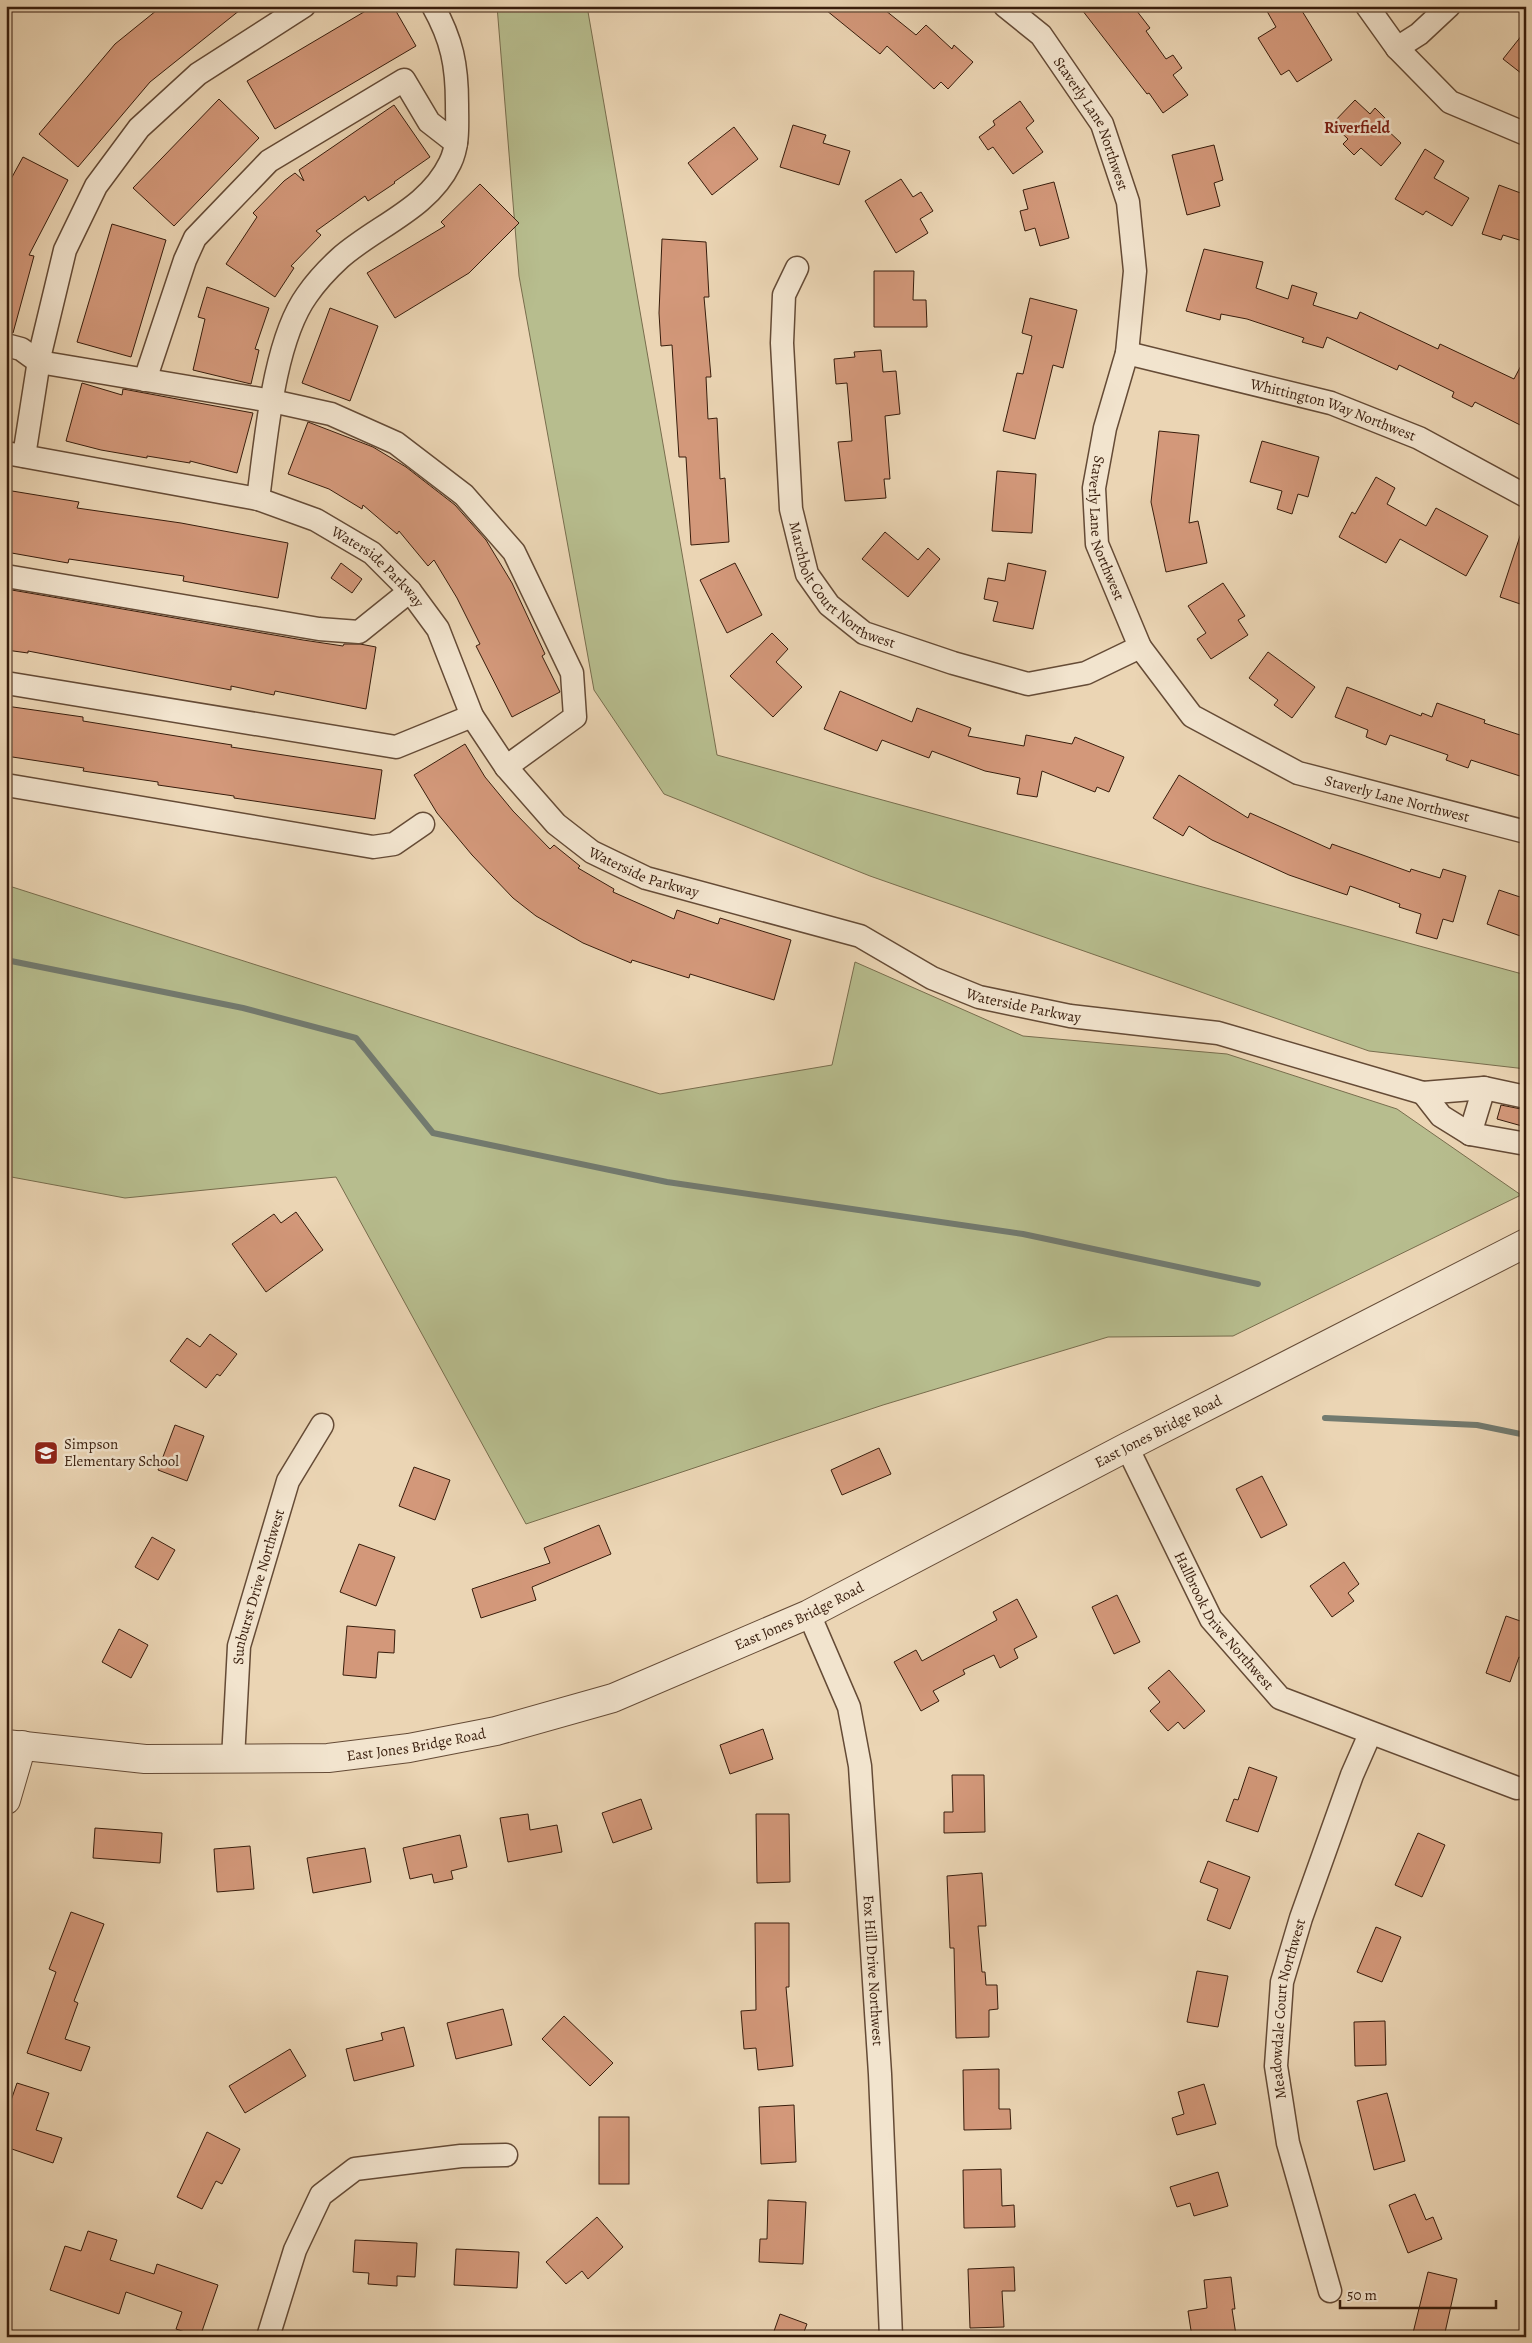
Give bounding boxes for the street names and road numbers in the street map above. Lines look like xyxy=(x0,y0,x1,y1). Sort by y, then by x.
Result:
street label: Staverly Lane Northwest xyxy=(1049,53,1133,193)
street label: Whittington Way Northwest xyxy=(1247,373,1419,446)
street label: Staverly Lane Northwest xyxy=(1084,454,1129,603)
street label: Marchbolt Court Northwest xyxy=(784,519,898,653)
street label: Waterside Parkway xyxy=(327,521,429,612)
street label: Staverly Lane Northwest xyxy=(1322,770,1472,827)
street label: Waterside Parkway xyxy=(584,841,702,902)
street label: Waterside Parkway xyxy=(962,982,1082,1027)
street label: East Jones Bridge Road xyxy=(1091,1390,1226,1472)
street label: Sunburst Drive Northwest xyxy=(228,1507,289,1665)
street label: Hallbrook Drive Northwest xyxy=(1170,1548,1279,1694)
street label: East Jones Bridge Road xyxy=(731,1577,868,1655)
street label: East Jones Bridge Road xyxy=(345,1723,488,1766)
street label: Fox Hill Drive Northwest xyxy=(858,1894,888,2046)
street label: Meadowdale Court Northwest xyxy=(1266,1916,1310,2100)

